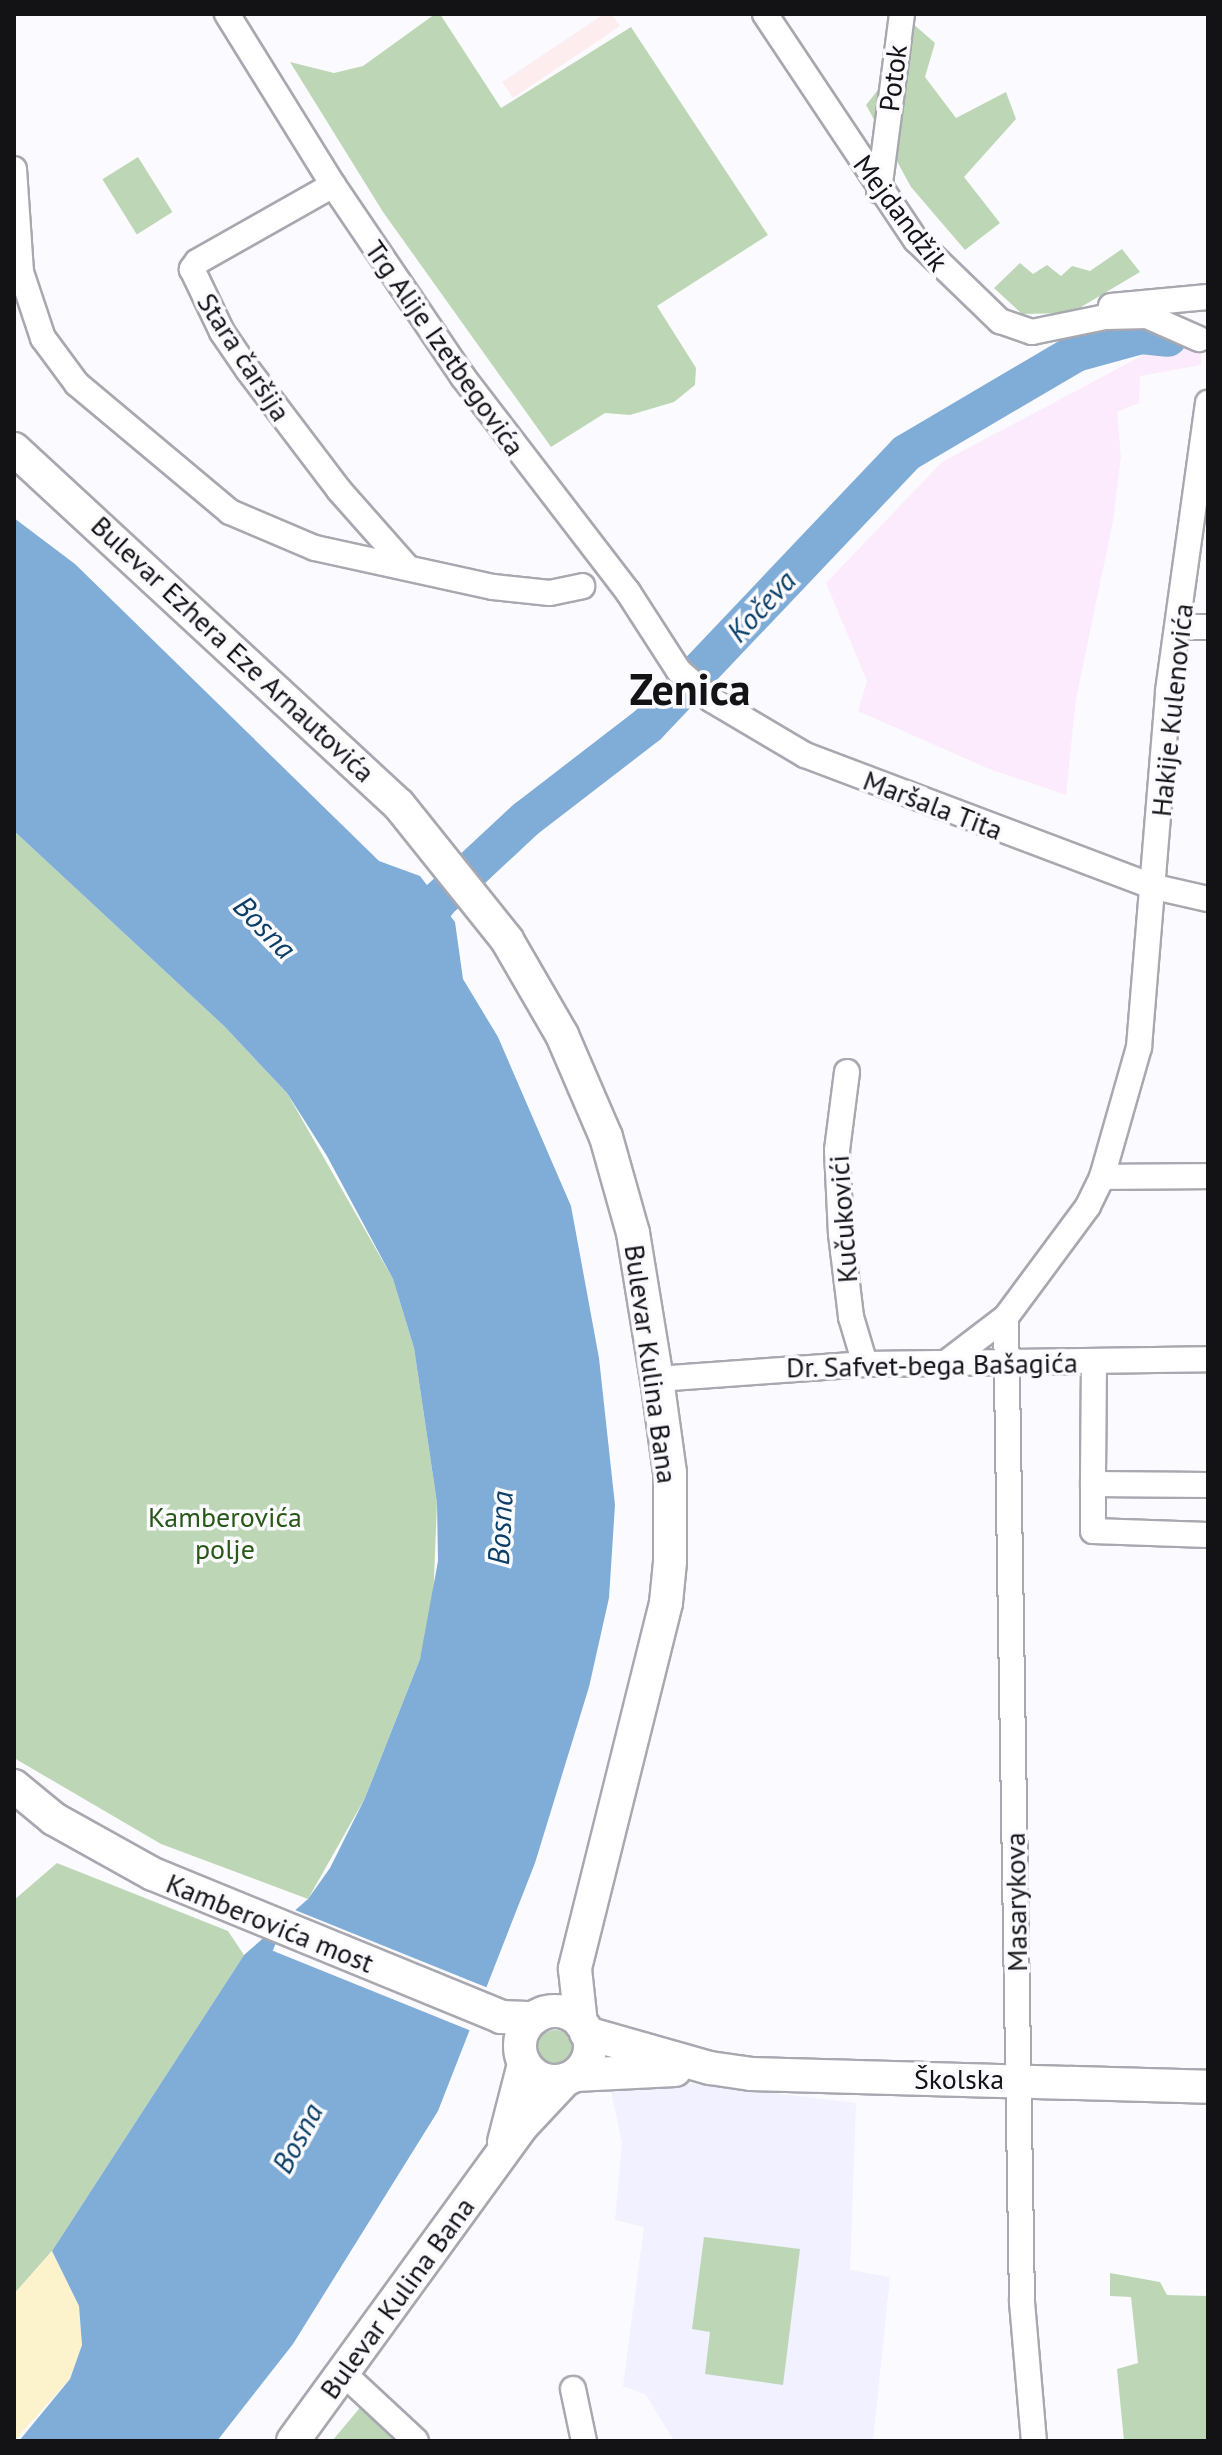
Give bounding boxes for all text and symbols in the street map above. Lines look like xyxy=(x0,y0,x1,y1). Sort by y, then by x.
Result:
street label: Potok xyxy=(872,43,914,113)
street label: Mejdandžik xyxy=(846,148,956,278)
street label: Trg Alije Izetbegovića xyxy=(358,233,532,463)
street label: Stara čaršija xyxy=(190,287,298,427)
street label: Bulevar Ezhera Eze Arnautovića xyxy=(84,509,382,789)
water label: Kočeva xyxy=(719,563,803,649)
street label: Hakije Kulenovića xyxy=(1144,602,1200,818)
district label: Zenica xyxy=(629,663,751,715)
street label: Maršala Tita xyxy=(858,763,1008,847)
water label: Bosna xyxy=(226,888,304,966)
street label: Kučukovići xyxy=(822,1154,864,1284)
street label: Bulevar Kulina Bana xyxy=(618,1242,684,1486)
street label: Dr. Safvet-bega Bašagića xyxy=(785,1346,1079,1384)
water label: Bosna xyxy=(480,1490,520,1566)
park label: Kamberovića polje xyxy=(148,1500,302,1566)
street label: Masarykova xyxy=(998,1832,1034,1972)
street label: Kamberovića most xyxy=(161,1866,379,1980)
street label: Školska xyxy=(914,2062,1004,2096)
water label: Bosna xyxy=(264,2097,330,2179)
street label: Bulevar Kulina Bana xyxy=(313,2191,481,2405)

